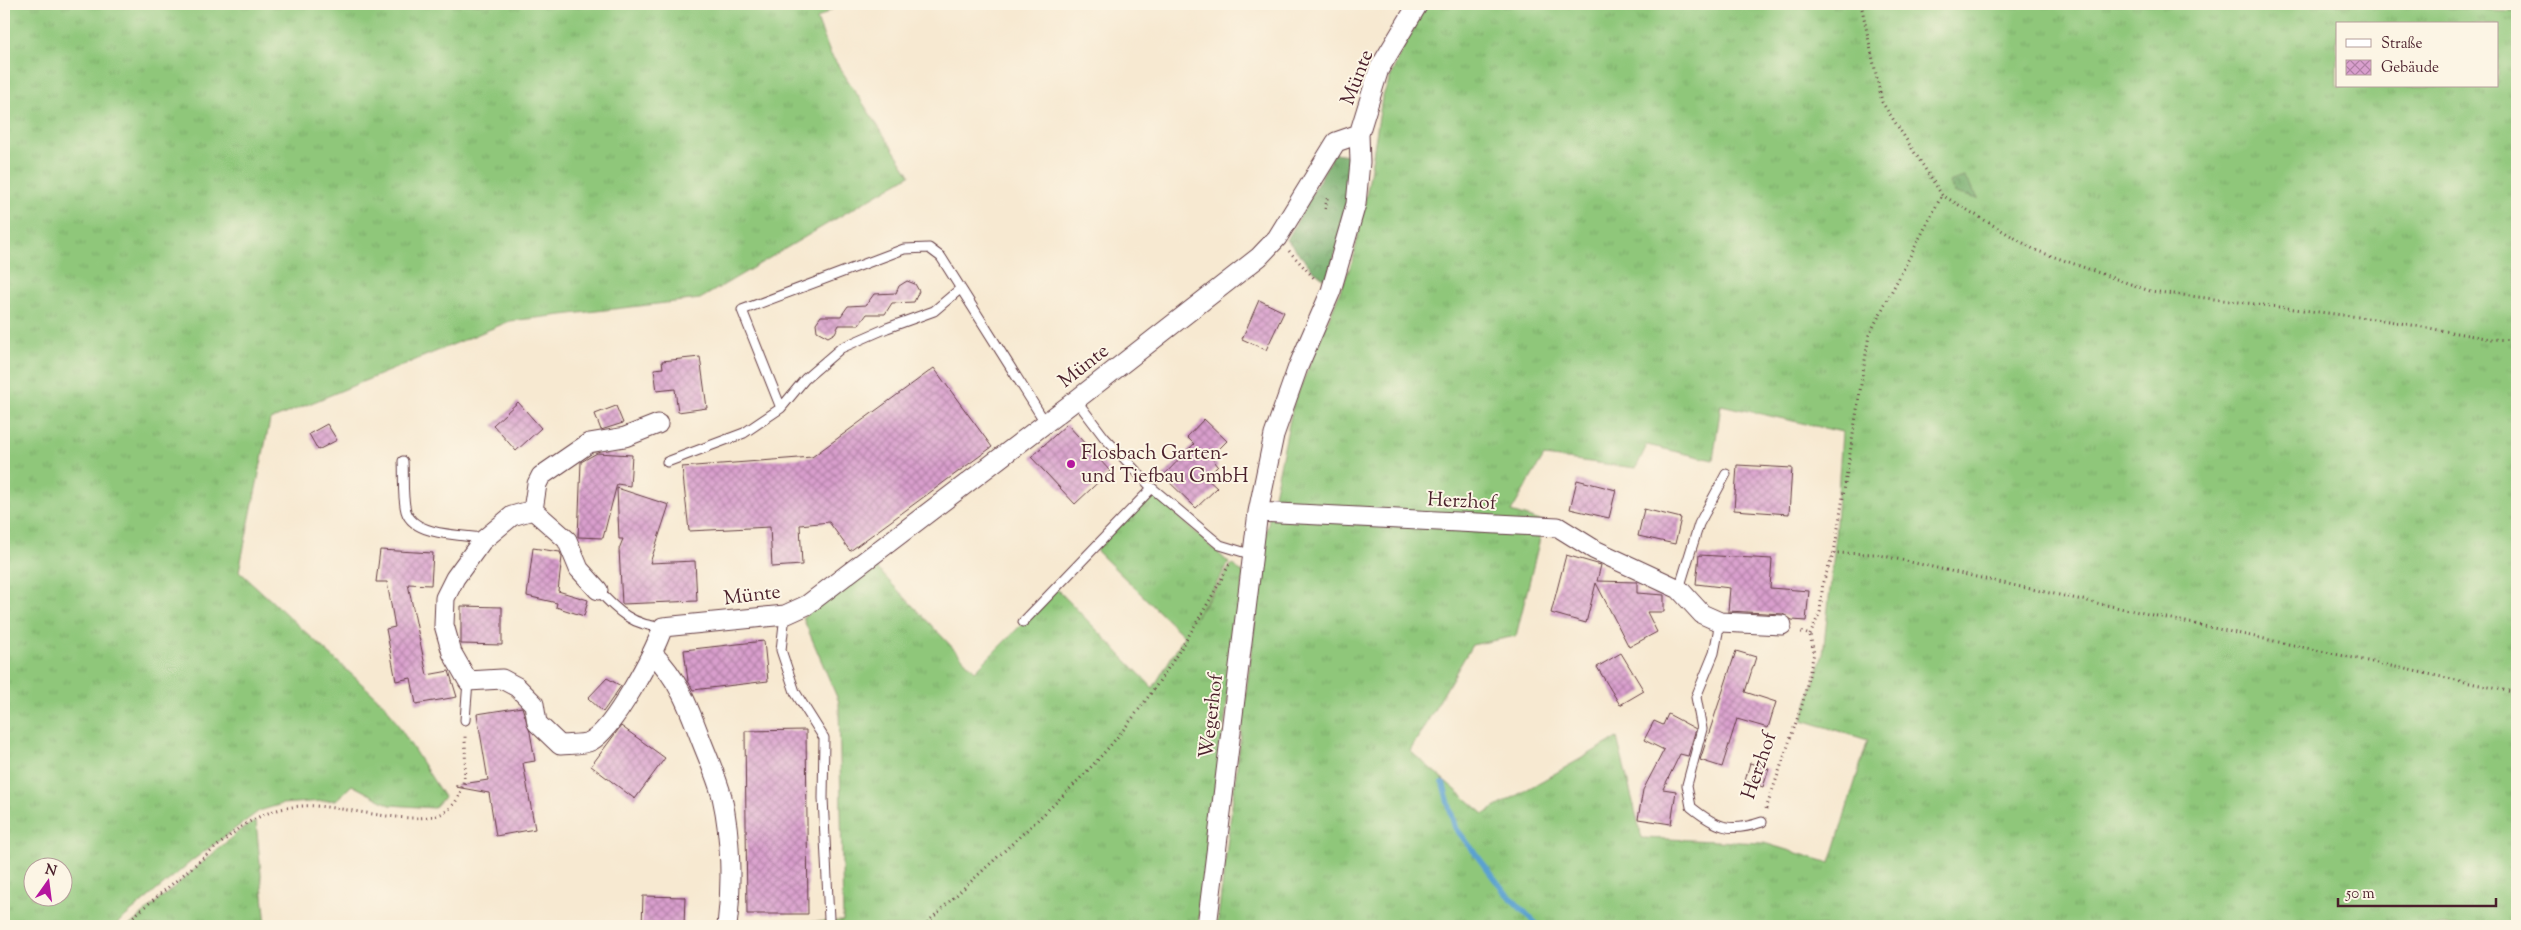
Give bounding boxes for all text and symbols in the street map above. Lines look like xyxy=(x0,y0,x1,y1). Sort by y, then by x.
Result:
legend xyxy=(2336,22,2498,88)
text: Straße xyxy=(2381,34,2423,55)
street label: Münte xyxy=(1335,46,1382,110)
text: Gebäude xyxy=(2381,58,2439,79)
street label: Münte xyxy=(1053,338,1116,396)
place label: Flosbach Garten- und Tiefbau GmbH xyxy=(1081,440,1249,492)
marker: Flosbach Garten- und Tiefbau GmbH xyxy=(1065,458,1077,470)
street label: Herzhof xyxy=(1426,486,1498,519)
street label: Münte xyxy=(722,579,783,614)
street label: Wegerhof xyxy=(1193,671,1232,760)
street label: Herzhof xyxy=(1735,727,1786,803)
north arrow xyxy=(22,858,72,908)
text: N xyxy=(43,860,59,882)
scale bar xyxy=(2338,875,2496,907)
text: 50 m xyxy=(2345,884,2375,905)

